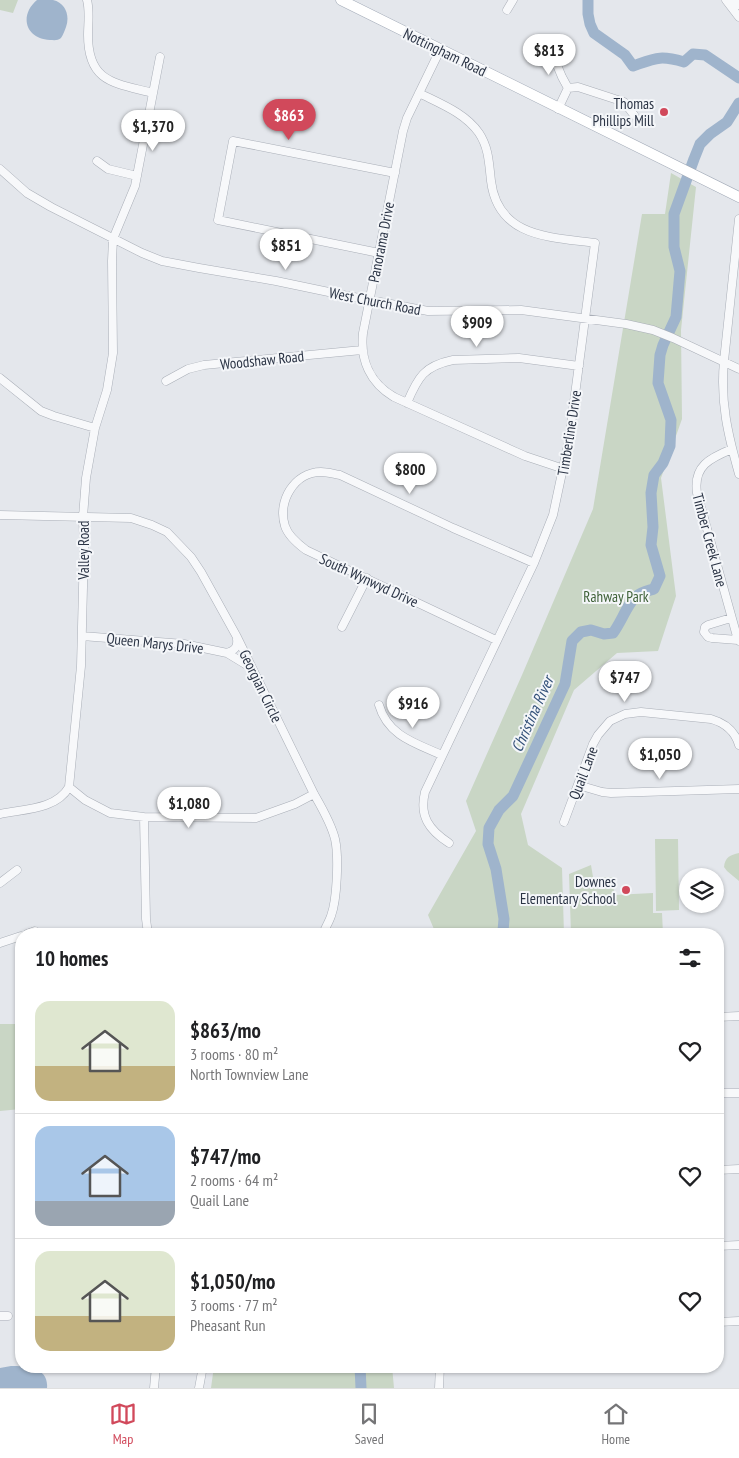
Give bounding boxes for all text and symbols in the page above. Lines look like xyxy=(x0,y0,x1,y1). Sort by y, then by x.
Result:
street label: Nottingham Road xyxy=(400,24,490,80)
pin: $813 xyxy=(519,34,579,76)
text: $813 xyxy=(534,40,564,60)
place label: Thomas Phillips Mill xyxy=(593,94,654,130)
pin: $863 xyxy=(259,98,319,141)
text: $863 xyxy=(274,105,304,125)
marker: Thomas Phillips Mill xyxy=(658,106,670,118)
pin: $1,370 xyxy=(112,110,194,152)
text: $1,370 xyxy=(132,116,174,136)
street label: Panorama Drive xyxy=(364,200,398,284)
pin: $851 xyxy=(256,228,316,271)
text: $851 xyxy=(271,235,301,255)
street label: West Church Road xyxy=(328,283,422,319)
pin: $909 xyxy=(447,306,507,348)
text: $909 xyxy=(462,312,492,332)
street label: Woodshaw Road xyxy=(219,346,305,374)
street label: Timberline Drive xyxy=(553,389,585,477)
pin: $800 xyxy=(380,452,440,495)
text: $800 xyxy=(395,459,425,479)
street label: Timber Creek Lane xyxy=(688,491,732,589)
street label: Valley Road xyxy=(74,520,93,581)
street label: South Wynwyd Drive xyxy=(317,549,421,611)
park label: Rahway Park xyxy=(583,587,649,606)
street label: Queen Marys Drive xyxy=(105,628,205,658)
street label: Georgian Circle xyxy=(235,646,287,726)
pin: $747 xyxy=(595,660,655,703)
text: $747 xyxy=(610,667,640,687)
water label: Christina River xyxy=(506,671,559,755)
pin: $916 xyxy=(383,686,443,729)
text: $916 xyxy=(398,693,428,713)
pin: $1,050 xyxy=(619,738,701,780)
street label: Quail Lane xyxy=(564,744,602,802)
text: $1,050 xyxy=(639,744,681,764)
pin: $1,080 xyxy=(148,786,230,829)
text: $1,080 xyxy=(168,793,210,813)
map controls xyxy=(679,868,724,913)
button: layers xyxy=(679,868,724,913)
place label: Downes Elementary School xyxy=(520,872,617,908)
marker: Downes Elementary School xyxy=(620,884,632,896)
icon: filters xyxy=(676,944,704,972)
text: 10 homes xyxy=(35,945,108,972)
text: $863/mo xyxy=(190,1017,261,1044)
icon: home xyxy=(75,1021,135,1081)
icon: heart xyxy=(676,1037,704,1065)
text: 3 rooms · 80 m² xyxy=(190,1044,278,1064)
text: North Townview Lane xyxy=(190,1064,309,1084)
text: $747/mo xyxy=(190,1143,261,1170)
icon: home xyxy=(75,1146,135,1206)
icon: heart xyxy=(676,1162,704,1190)
text: 2 rooms · 64 m² xyxy=(190,1170,278,1190)
text: Quail Lane xyxy=(190,1190,249,1210)
text: $1,050/mo xyxy=(190,1268,275,1295)
icon: home xyxy=(75,1271,135,1331)
icon: heart xyxy=(676,1287,704,1315)
text: 3 rooms · 77 m² xyxy=(190,1295,278,1315)
text: Pheasant Run xyxy=(190,1315,266,1335)
tab: Map xyxy=(109,1400,137,1448)
tab: Saved xyxy=(355,1400,384,1448)
tab: Home xyxy=(602,1400,630,1448)

